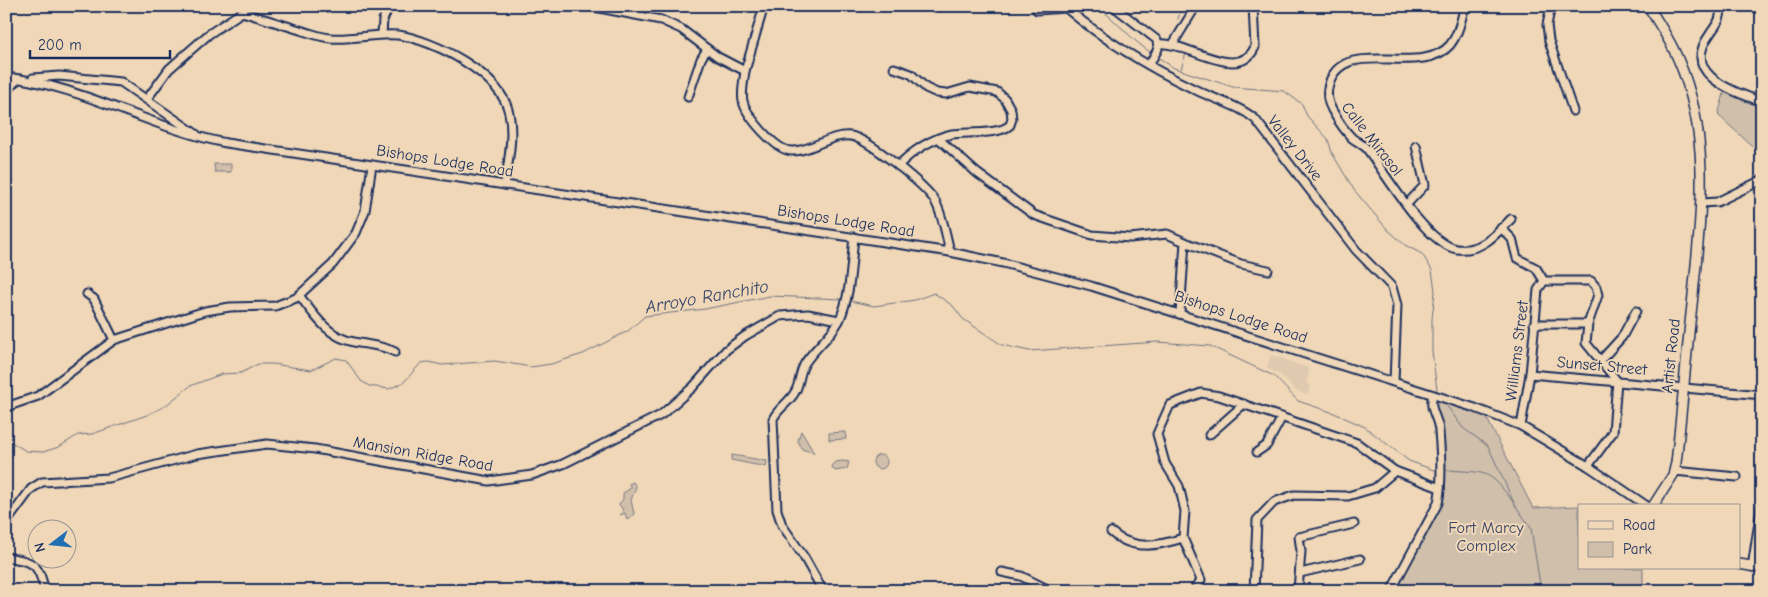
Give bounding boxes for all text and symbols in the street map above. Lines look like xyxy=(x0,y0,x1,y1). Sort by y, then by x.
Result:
scale bar xyxy=(30,28,170,60)
text: 200 m xyxy=(38,36,82,54)
street label: Calle Mirasol xyxy=(1338,99,1406,179)
street label: Valley Drive xyxy=(1264,112,1326,184)
street label: Bishops Lodge Road xyxy=(375,141,515,181)
street label: Bishops Lodge Road xyxy=(776,201,916,241)
water label: Arroyo Ranchito xyxy=(643,276,770,318)
street label: Bishops Lodge Road xyxy=(1172,287,1310,347)
street label: Williams Street xyxy=(1502,299,1532,403)
street label: Artist Road xyxy=(1658,318,1684,394)
street label: Sunset Street xyxy=(1556,353,1648,379)
street label: Mansion Ridge Road xyxy=(352,433,494,475)
legend xyxy=(1578,504,1740,570)
text: Road xyxy=(1623,516,1655,534)
park label: Fort Marcy Complex xyxy=(1448,519,1525,555)
north arrow xyxy=(28,520,78,570)
text: Park xyxy=(1623,540,1652,558)
text: N xyxy=(31,541,49,554)

